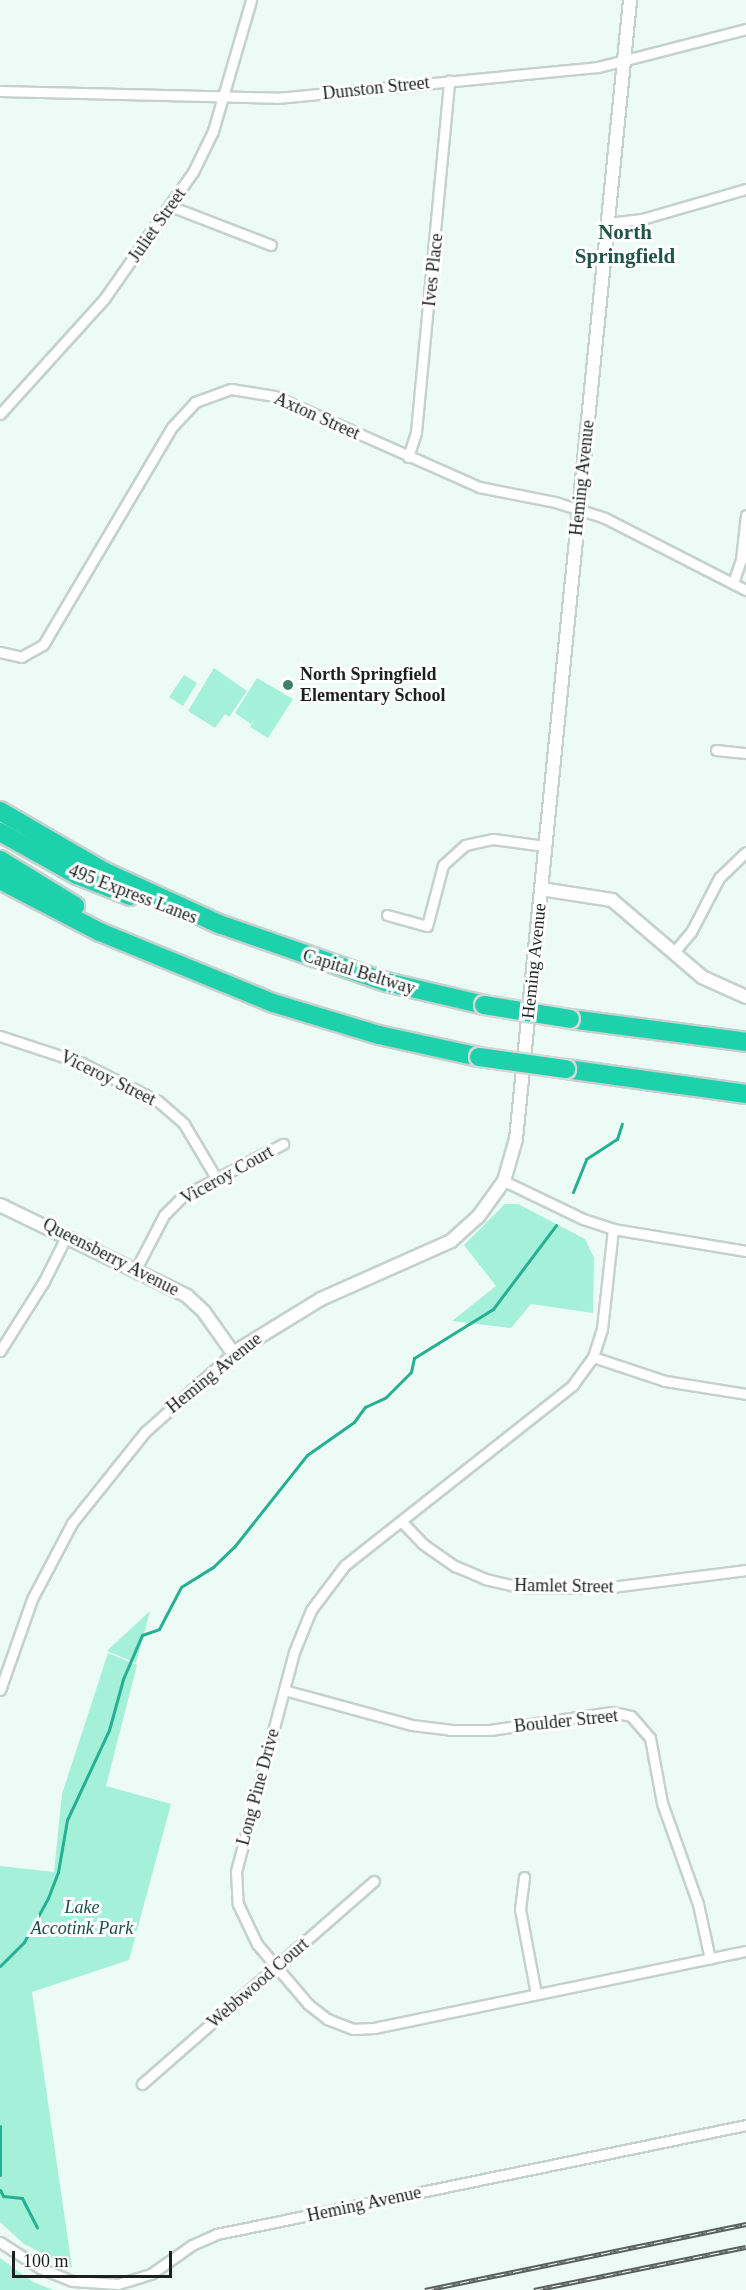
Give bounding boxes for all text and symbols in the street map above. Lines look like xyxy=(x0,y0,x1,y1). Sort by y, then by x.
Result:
street label: Dunston Street xyxy=(321,72,431,104)
street label: Juliet Street xyxy=(124,184,190,266)
district label: North Springfield xyxy=(575,219,675,269)
street label: Ives Place xyxy=(418,232,448,308)
street label: Axton Street xyxy=(271,388,363,444)
street label: Heming Avenue xyxy=(565,419,599,537)
place label: North Springfield Elementary School xyxy=(300,664,445,706)
marker: North Springfield Elementary School xyxy=(281,678,295,692)
street label: 495 Express Lanes xyxy=(66,860,200,928)
street label: Heming Avenue xyxy=(517,902,551,1020)
street label: Capital Beltway xyxy=(300,945,418,999)
street label: Viceroy Street xyxy=(57,1046,159,1110)
street label: Viceroy Court xyxy=(177,1141,277,1209)
street label: Queensberry Avenue xyxy=(39,1213,183,1301)
street label: Heming Avenue xyxy=(162,1328,266,1418)
street label: Hamlet Street xyxy=(514,1574,614,1598)
street label: Boulder Street xyxy=(513,1705,619,1737)
street label: Long Pine Drive xyxy=(232,1726,284,1848)
park label: Lake Accotink Park xyxy=(31,1897,133,1940)
street label: Webbwood Court xyxy=(203,1933,313,2033)
street label: Heming Avenue xyxy=(304,2181,424,2227)
scale bar xyxy=(15,2239,176,2277)
text: 100 m xyxy=(23,2251,69,2271)

